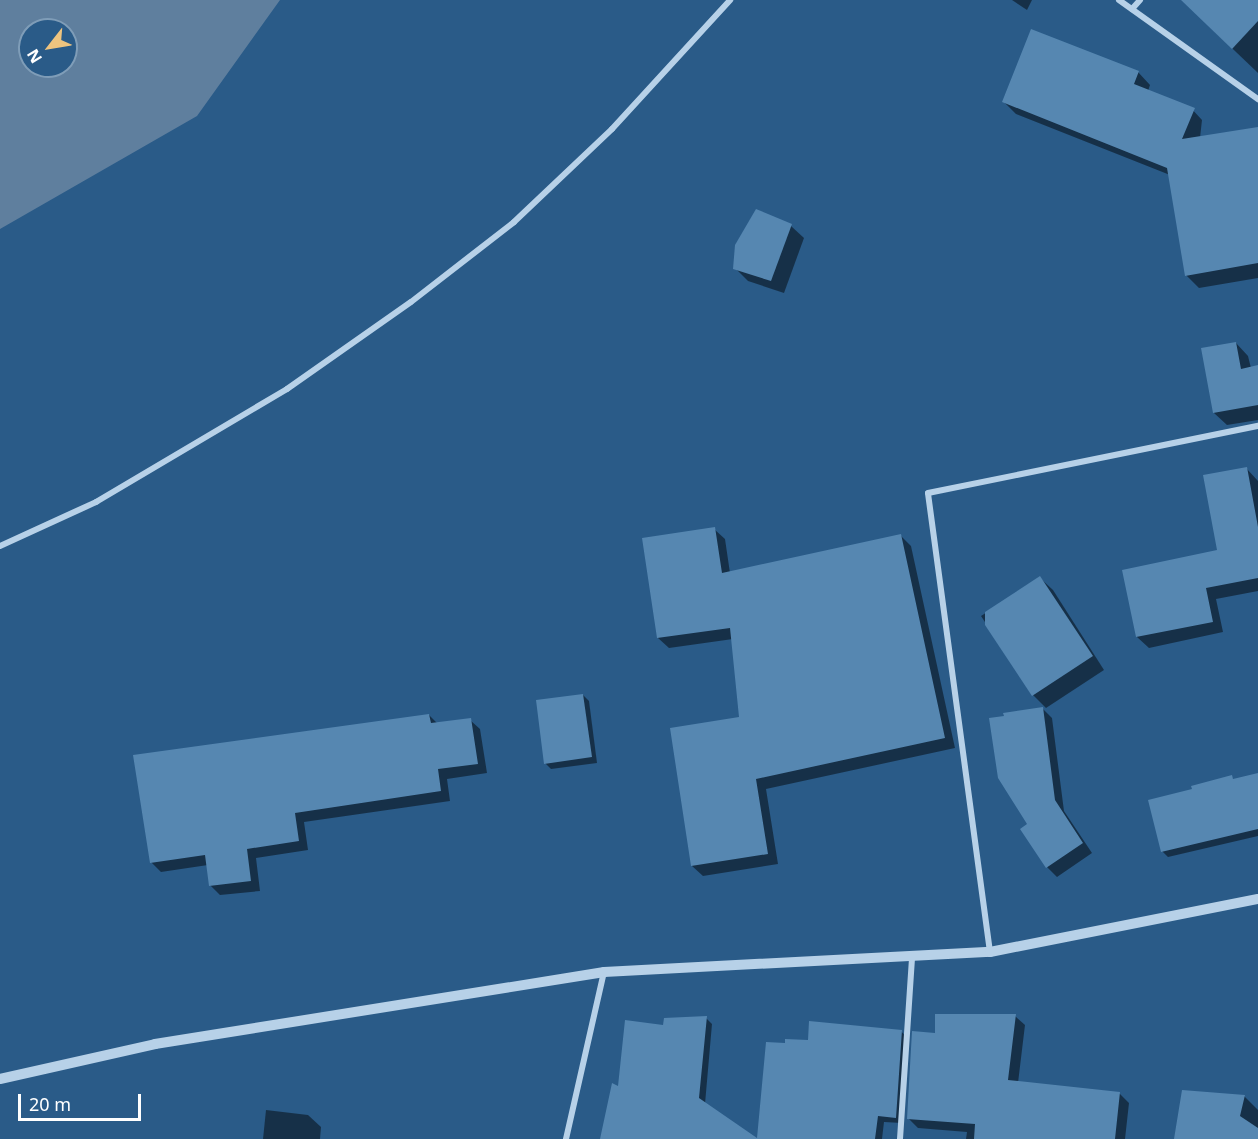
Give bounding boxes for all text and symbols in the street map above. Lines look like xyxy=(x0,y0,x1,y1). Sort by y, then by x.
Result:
north arrow xyxy=(18,18,78,78)
text: N xyxy=(22,45,47,67)
scale bar xyxy=(21,1082,144,1120)
text: 20 m xyxy=(29,1092,71,1116)

